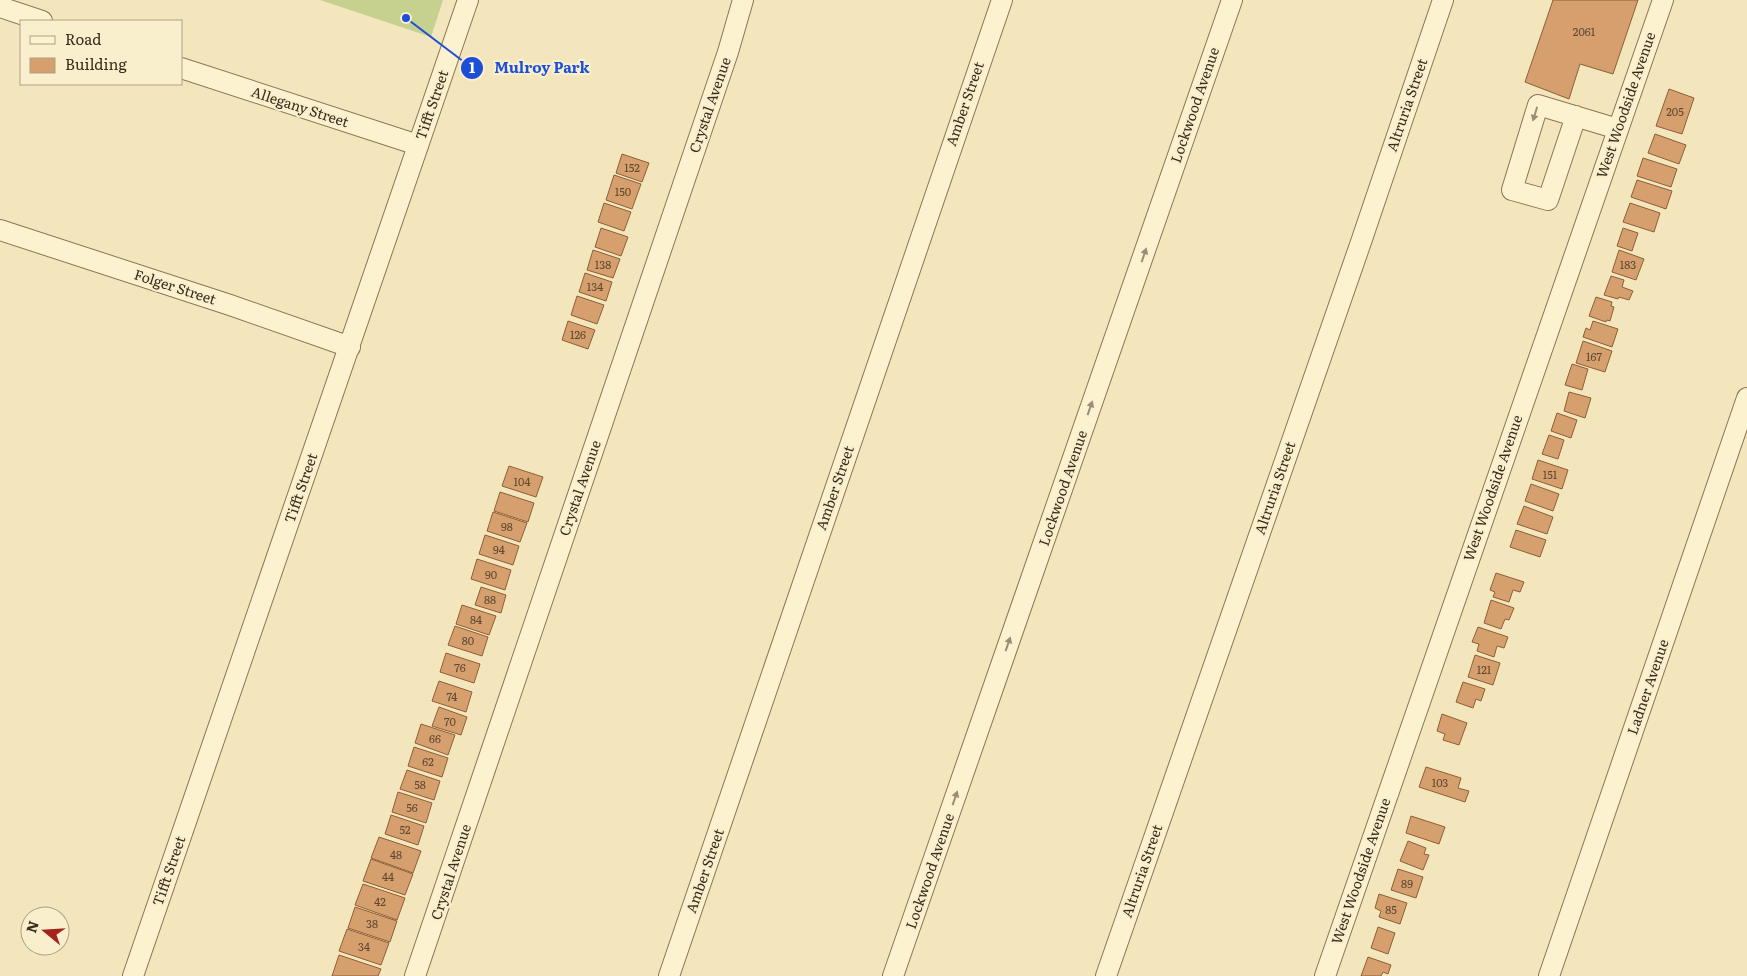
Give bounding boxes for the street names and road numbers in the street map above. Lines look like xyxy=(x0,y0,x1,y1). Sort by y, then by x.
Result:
street label: West Woodside Avenue xyxy=(1591,29,1659,180)
street label: Lockwood Avenue xyxy=(1165,44,1223,165)
street label: Crystal Avenue xyxy=(683,54,735,155)
street label: Altruria Street xyxy=(1381,55,1431,154)
street label: Amber Street xyxy=(940,58,988,149)
street label: Tifft Street xyxy=(410,67,452,142)
street label: Allegany Street xyxy=(249,81,352,131)
street label: Folger Street xyxy=(132,263,219,309)
street label: West Woodside Avenue xyxy=(1458,412,1526,563)
street label: Lockwood Avenue xyxy=(1033,427,1091,548)
street label: Crystal Avenue xyxy=(553,437,605,538)
street label: Altruria Street xyxy=(1249,438,1299,537)
street label: Amber Street xyxy=(810,442,858,533)
street label: Tifft Street xyxy=(279,450,321,525)
street label: Ladner Avenue xyxy=(1621,636,1673,737)
street label: West Woodside Avenue xyxy=(1326,795,1394,946)
street label: Lockwood Avenue xyxy=(900,810,958,931)
street label: Crystal Avenue xyxy=(425,821,475,922)
street label: Altruria Street xyxy=(1116,821,1166,920)
street label: Amber Street xyxy=(680,825,728,916)
street label: Tifft Street xyxy=(147,833,189,908)

